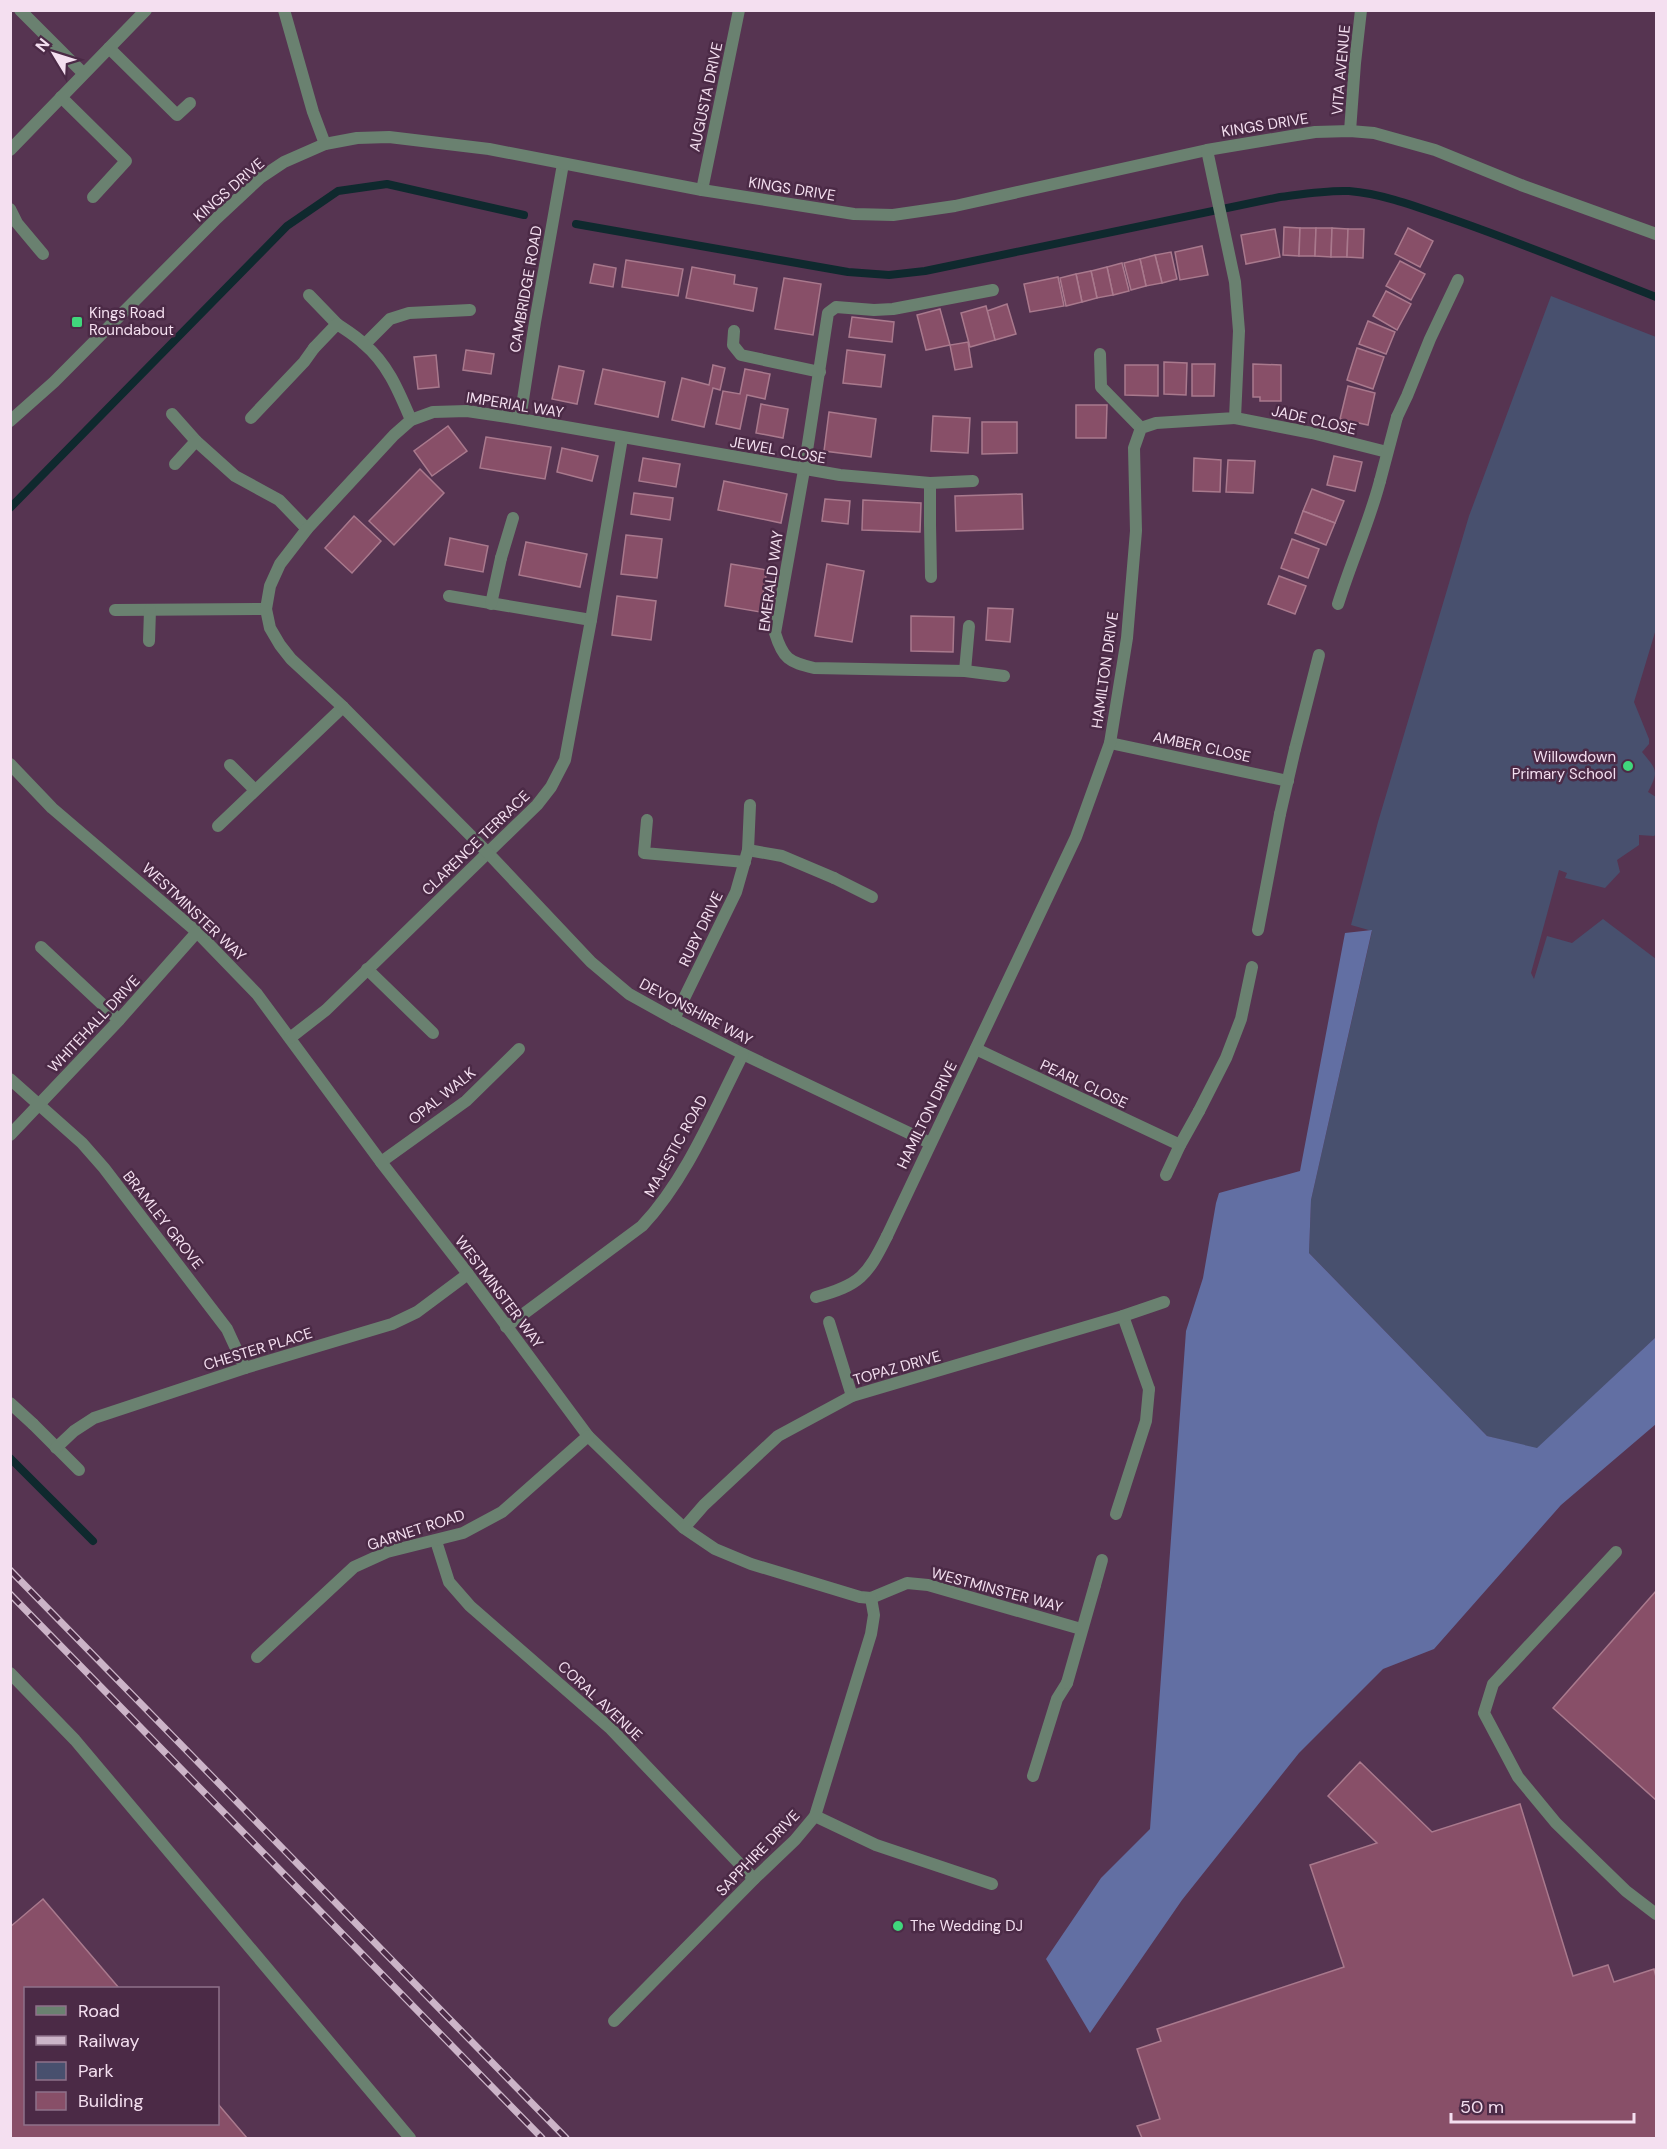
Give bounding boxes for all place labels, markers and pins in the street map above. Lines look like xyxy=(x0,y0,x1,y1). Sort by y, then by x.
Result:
place label: Kings Road Roundabout xyxy=(89,303,174,340)
marker: Kings Road Roundabout xyxy=(70,315,84,329)
place label: Willowdown Primary School xyxy=(1512,747,1616,784)
marker: Willowdown Primary School xyxy=(1621,759,1635,773)
place label: The Wedding DJ xyxy=(910,1916,1023,1936)
marker: The Wedding DJ xyxy=(891,1919,905,1933)

